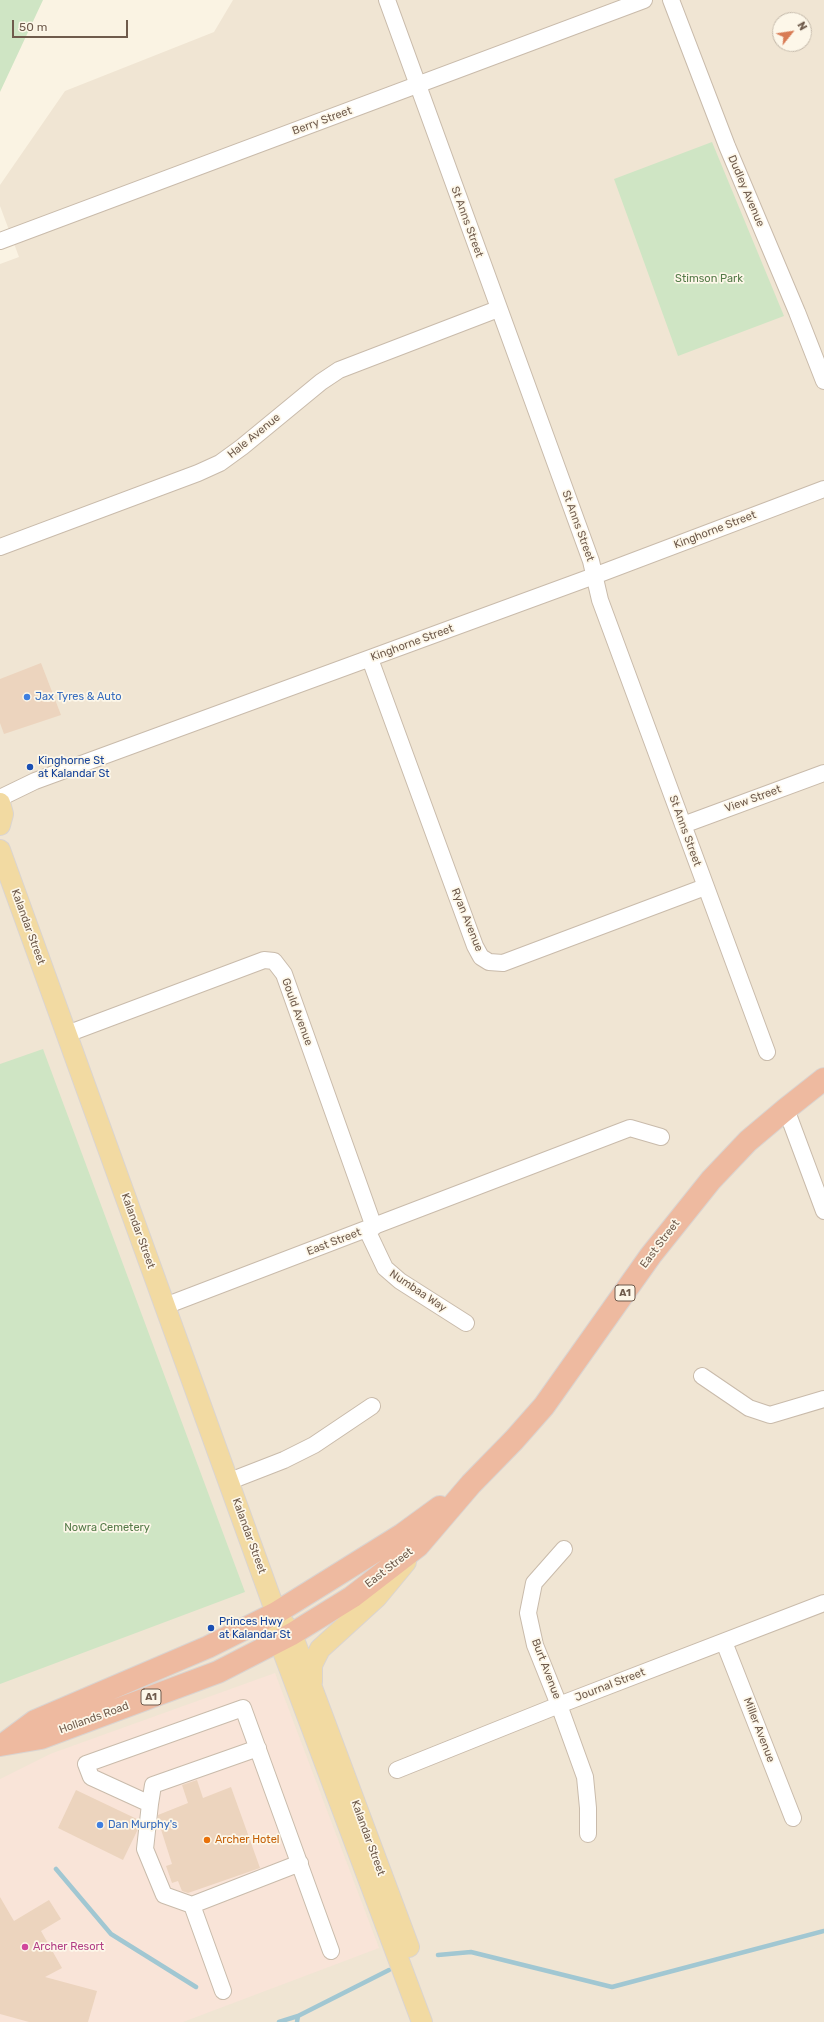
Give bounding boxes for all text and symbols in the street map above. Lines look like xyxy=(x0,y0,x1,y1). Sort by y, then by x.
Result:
scale bar xyxy=(14,12,130,38)
north arrow xyxy=(772,12,812,52)
text: 50 m xyxy=(19,20,47,34)
text: N xyxy=(794,20,810,33)
street label: Berry Street xyxy=(290,104,354,138)
street label: Dudley Avenue xyxy=(725,153,767,229)
street label: St Anns Street xyxy=(448,185,486,259)
park label: Stimson Park xyxy=(675,272,743,286)
street label: Hale Avenue xyxy=(225,411,283,461)
street label: St Anns Street xyxy=(559,489,597,563)
street label: Kinghorne Street xyxy=(672,508,758,552)
street label: Kinghorne Street xyxy=(369,622,455,664)
place label: Jax Tyres & Auto xyxy=(35,690,122,704)
marker: Jax Tyres & Auto xyxy=(22,692,32,702)
place label: Kinghorne St at Kalandar St xyxy=(38,754,110,780)
marker: Kinghorne St at Kalandar St xyxy=(25,762,35,772)
street label: View Street xyxy=(723,783,783,815)
street label: St Anns Street xyxy=(666,794,704,868)
street label: Ryan Avenue xyxy=(448,886,486,954)
street label: Kalandar Street xyxy=(8,887,48,967)
street label: Gould Avenue xyxy=(279,976,315,1048)
street label: Kalandar Street xyxy=(118,1191,158,1271)
street label: East Street xyxy=(638,1217,682,1271)
street label: East Street xyxy=(305,1226,363,1258)
street label: Numbaa Way xyxy=(387,1267,449,1315)
road number: A1 xyxy=(615,1285,635,1301)
street label: Kalandar Street xyxy=(229,1496,269,1576)
park label: Nowra Cemetery xyxy=(64,1521,150,1535)
street label: East Street xyxy=(362,1545,416,1591)
place label: Princes Hwy at Kalandar St xyxy=(219,1615,291,1641)
marker: Princes Hwy at Kalandar St xyxy=(206,1623,216,1633)
street label: Burt Avenue xyxy=(528,1637,564,1701)
street label: Journal Street xyxy=(573,1666,647,1704)
road number: A1 xyxy=(141,1689,161,1705)
street label: Miller Avenue xyxy=(741,1696,777,1764)
street label: Hollands Road xyxy=(57,1699,131,1737)
street label: Kalandar Street xyxy=(348,1798,388,1878)
place label: Dan Murphy's xyxy=(108,1818,177,1832)
marker: Dan Murphy's xyxy=(95,1820,105,1830)
place label: Archer Hotel xyxy=(215,1833,279,1847)
marker: Archer Hotel xyxy=(202,1835,212,1845)
place label: Archer Resort xyxy=(33,1940,104,1954)
marker: Archer Resort xyxy=(20,1942,30,1952)

